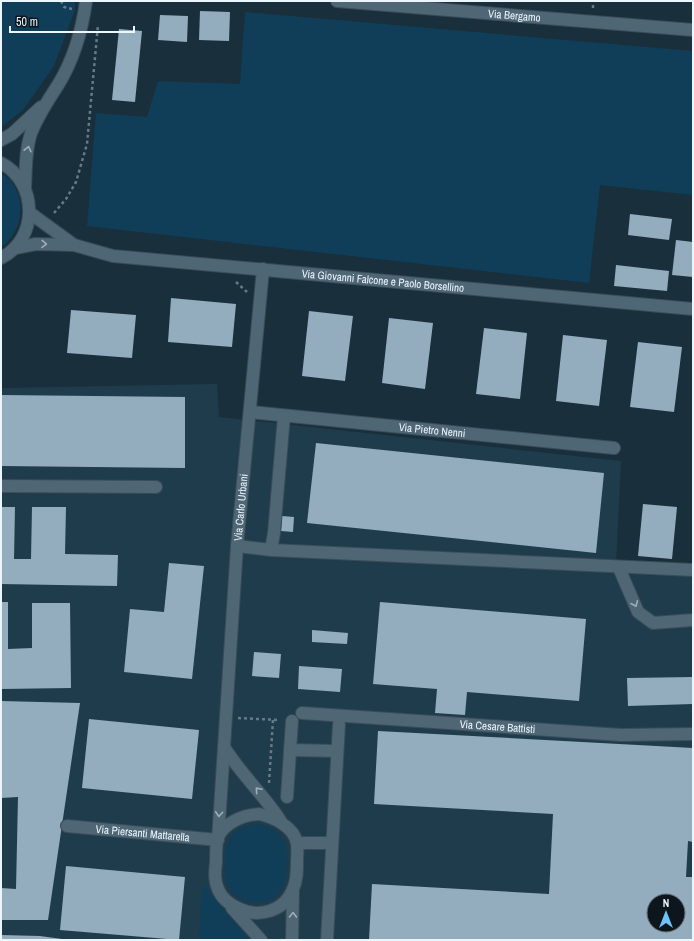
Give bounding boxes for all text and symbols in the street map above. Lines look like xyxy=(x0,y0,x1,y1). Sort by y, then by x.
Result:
street label: Via Bergamo xyxy=(488,6,541,25)
scale bar xyxy=(10,8,134,34)
text: 50 m xyxy=(16,14,38,30)
one-way arrow xyxy=(23,146,31,152)
one-way arrow xyxy=(41,240,47,249)
street label: Via Giovanni Falcone e Paolo Borsellino xyxy=(301,266,465,295)
street label: Via Pietro Nenni xyxy=(398,420,466,440)
street label: Via Carlo Urbani xyxy=(231,473,251,542)
one-way arrow xyxy=(630,600,638,607)
street label: Via Cesare Battisti xyxy=(459,717,536,736)
one-way arrow xyxy=(255,787,262,795)
one-way arrow xyxy=(215,811,224,817)
street label: Via Piersanti Mattarella xyxy=(95,822,190,844)
north arrow xyxy=(646,893,686,933)
text: N xyxy=(663,896,669,910)
one-way arrow xyxy=(288,912,297,918)

